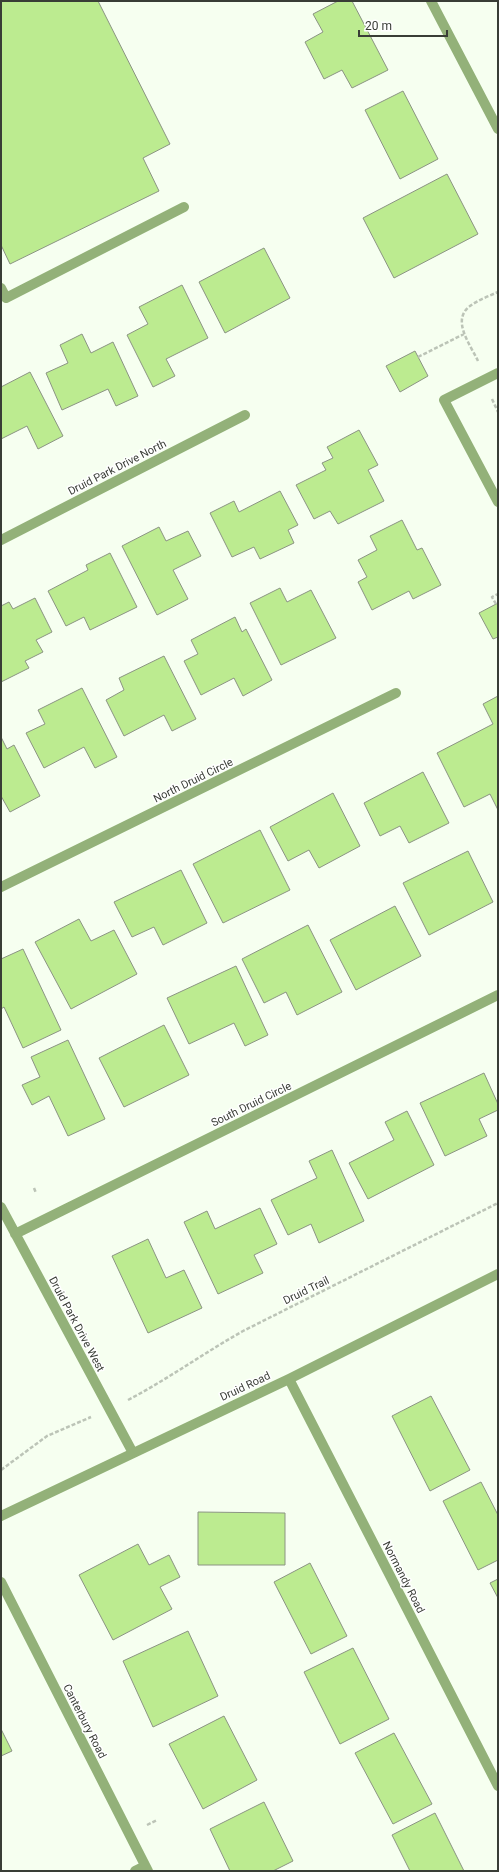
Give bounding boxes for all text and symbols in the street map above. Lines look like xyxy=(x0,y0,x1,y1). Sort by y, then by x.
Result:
scale bar xyxy=(359,12,447,38)
text: 20 m xyxy=(365,19,392,33)
street label: Druid Park Drive North xyxy=(66,437,169,498)
street label: North Druid Circle xyxy=(151,756,235,805)
street label: South Druid Circle xyxy=(209,1079,294,1129)
street label: Druid Trail xyxy=(281,1274,331,1307)
street label: Druid Park Drive West xyxy=(46,1275,107,1374)
street label: Druid Road xyxy=(218,1369,272,1404)
street label: Normandy Road xyxy=(380,1539,427,1615)
street label: Canterbury Road xyxy=(60,1682,109,1761)

